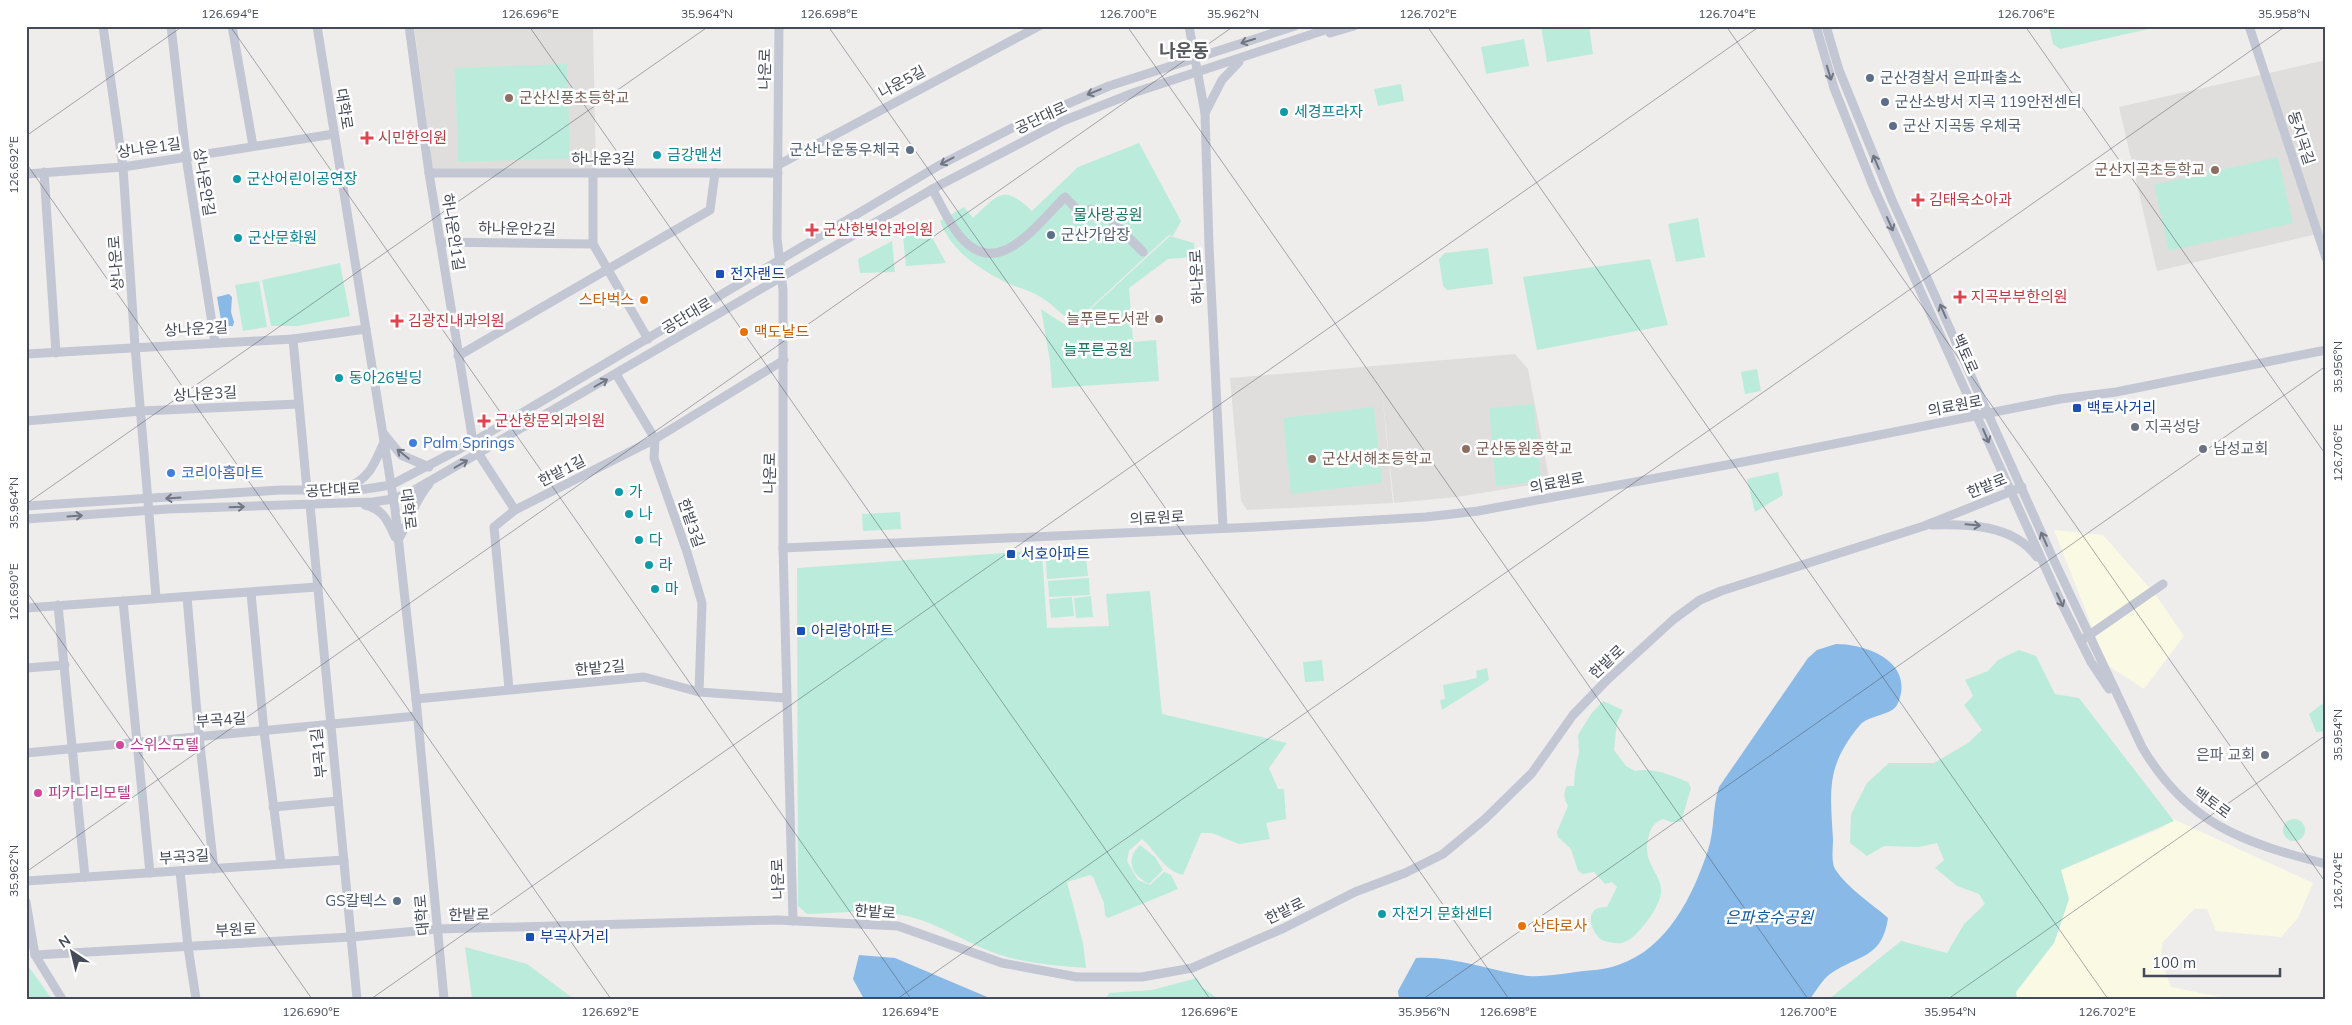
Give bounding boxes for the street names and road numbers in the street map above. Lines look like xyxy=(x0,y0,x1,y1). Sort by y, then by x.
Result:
street label: 나운로 xyxy=(755,48,774,90)
street label: 나운5길 xyxy=(875,61,928,102)
street label: 대학로 xyxy=(332,87,357,131)
street label: 공단대로 xyxy=(1012,97,1070,138)
street label: 동지곡길 xyxy=(2284,109,2319,167)
street label: 상나운1길 xyxy=(116,134,182,161)
street label: 상나운안길 xyxy=(190,146,219,217)
street label: 하나운3길 xyxy=(571,149,635,168)
street label: 하나운안1길 xyxy=(438,192,469,272)
street label: 하나운안2길 xyxy=(478,218,556,239)
street label: 상나운로 xyxy=(104,235,127,291)
street label: 하나운로 xyxy=(1186,249,1207,305)
street label: 공단대로 xyxy=(658,293,715,338)
street label: 상나운2길 xyxy=(163,317,229,340)
street label: 백토로 xyxy=(1948,331,1983,377)
street label: 상나운3길 xyxy=(172,382,238,405)
street label: 의료원로 xyxy=(1926,391,1984,420)
street label: 한밭1길 xyxy=(535,451,589,490)
street label: 나운로 xyxy=(760,452,779,494)
street label: 의료원로 xyxy=(1528,468,1586,497)
street label: 한밭로 xyxy=(1964,469,2010,502)
street label: 공단대로 xyxy=(305,479,361,500)
street label: 대학로 xyxy=(397,487,420,531)
street label: 한밭3길 xyxy=(674,496,709,550)
street label: 의료원로 xyxy=(1129,507,1185,528)
street label: 한밭로 xyxy=(1585,641,1628,683)
street label: 한밭2길 xyxy=(574,656,626,679)
street label: 부곡4길 xyxy=(195,708,247,731)
street label: 부곡1길 xyxy=(306,727,331,779)
street label: 백토로 xyxy=(2190,783,2235,822)
street label: 부곡3길 xyxy=(158,845,210,868)
street label: 나운로 xyxy=(767,858,788,900)
street label: 한밭로 xyxy=(1262,893,1308,928)
street label: 대학로 xyxy=(410,894,433,936)
street label: 한밭로 xyxy=(854,901,896,922)
street label: 한밭로 xyxy=(448,905,490,924)
street label: 부원로 xyxy=(215,919,257,940)

